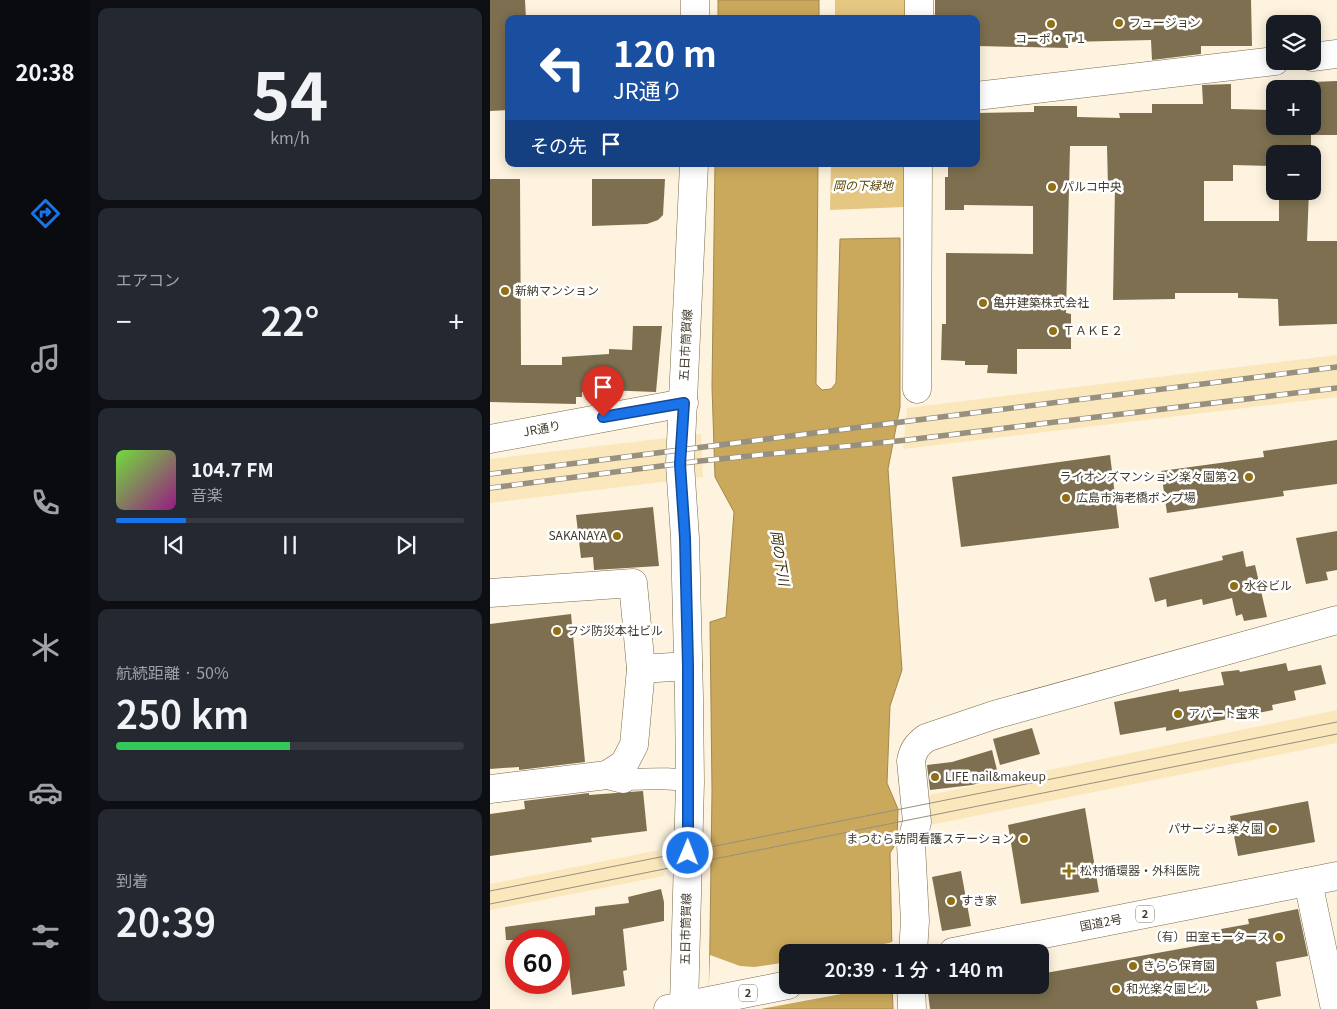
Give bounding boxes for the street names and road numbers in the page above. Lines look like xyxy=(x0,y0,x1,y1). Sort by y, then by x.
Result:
street label: 五日市筒賀線 xyxy=(674,309,695,381)
street label: JR通り xyxy=(521,416,562,440)
street label: 五日市筒賀線 xyxy=(675,893,694,965)
road number: 2 xyxy=(1136,906,1154,922)
street label: 国道2号 xyxy=(1078,909,1123,934)
road number: 2 xyxy=(739,984,757,1001)

